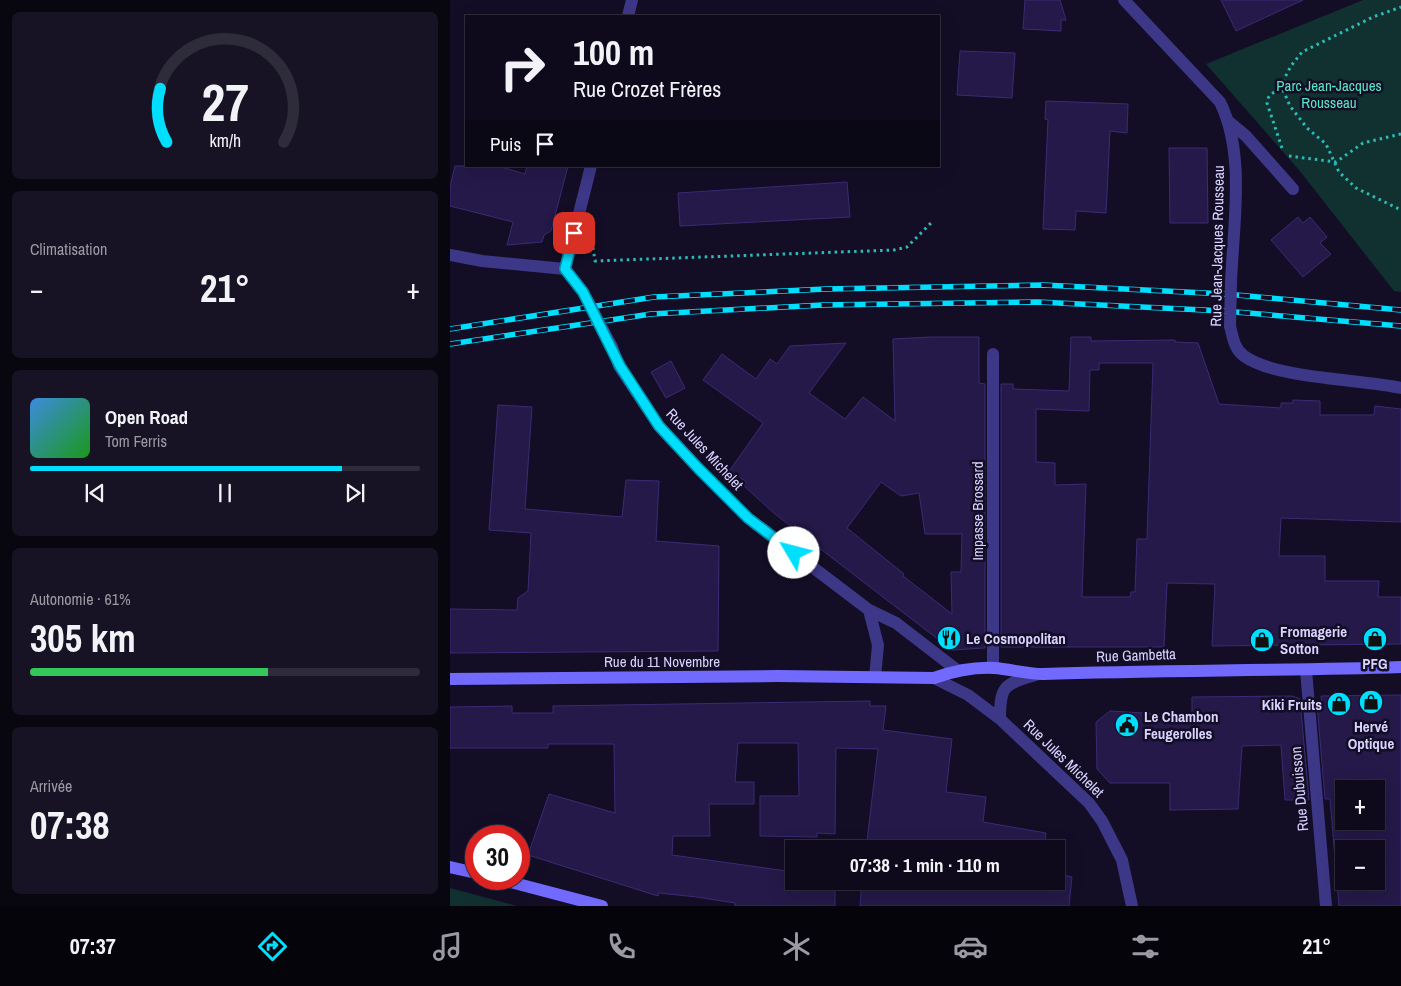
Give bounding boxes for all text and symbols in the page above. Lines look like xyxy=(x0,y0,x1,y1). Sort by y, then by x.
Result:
text: 100 m xyxy=(573,29,654,76)
icon: right xyxy=(490,35,555,100)
text: 27 xyxy=(201,67,249,137)
text: Rue Crozet Frères xyxy=(573,74,721,104)
park label: Parc Jean-Jacques Rousseau xyxy=(1276,75,1382,113)
text: km/h xyxy=(209,129,241,153)
icon: arrive xyxy=(531,130,559,158)
text: Puis xyxy=(490,131,521,157)
street label: Rue Jean-Jacques Rousseau xyxy=(1205,165,1229,327)
pin xyxy=(553,212,595,254)
icon: arrive xyxy=(560,219,588,247)
text: Climatisation xyxy=(30,238,107,260)
text: 21° xyxy=(200,263,250,314)
text: − xyxy=(30,270,43,308)
text: + xyxy=(407,270,420,308)
text: Open Road xyxy=(105,404,188,430)
street label: Rue Jules Michelet xyxy=(662,404,749,495)
text: Tom Ferris xyxy=(105,430,167,452)
street label: Impasse Brossard xyxy=(967,461,988,561)
icon: previous xyxy=(81,479,109,507)
icon: pause xyxy=(211,479,239,507)
icon: next xyxy=(341,479,369,507)
position arrow xyxy=(767,526,819,578)
text: Autonomie · 61% xyxy=(30,588,131,610)
text: 305 km xyxy=(30,613,136,664)
place label: Fromagerie Sotton xyxy=(1280,621,1347,659)
restaurant icon: Le Cosmopolitan xyxy=(936,625,962,651)
shop icon: PFG xyxy=(1362,626,1388,652)
shop icon: Fromagerie Sotton xyxy=(1249,627,1275,653)
place label: Le Cosmopolitan xyxy=(966,628,1066,649)
street label: Rue Gambetta xyxy=(1096,643,1176,667)
street label: Rue du 11 Novembre xyxy=(604,651,720,672)
place label: PFG xyxy=(1362,653,1388,674)
shop icon: Hervé Optique xyxy=(1358,689,1384,715)
shop icon: Kiki Fruits xyxy=(1326,691,1352,717)
place label: Kiki Fruits xyxy=(1262,694,1322,715)
place label: Le Chambon Feugerolles xyxy=(1144,706,1219,744)
public building icon: Le Chambon Feugerolles xyxy=(1114,712,1140,738)
street label: Rue Jules Michelet xyxy=(1019,714,1109,802)
place label: Hervé Optique xyxy=(1348,716,1394,754)
street label: Rue Dubuisson xyxy=(1285,746,1313,832)
text: Arrivée xyxy=(30,775,72,797)
map controls xyxy=(1335,780,1385,890)
button: + xyxy=(1335,780,1385,830)
text: 07:38 xyxy=(30,800,110,851)
speed limit sign: 30 xyxy=(465,825,530,890)
button: − xyxy=(1335,840,1385,890)
text: 07:38 · 1 min · 110 m xyxy=(850,852,1000,878)
icon: directions xyxy=(255,929,290,964)
icon: music xyxy=(430,929,465,964)
icon: phone xyxy=(604,929,639,964)
icon: climate xyxy=(779,929,814,964)
icon: car xyxy=(953,929,988,964)
icon: filters xyxy=(1128,929,1163,964)
text: 07:37 xyxy=(70,931,116,961)
text: 21° xyxy=(1302,931,1331,961)

